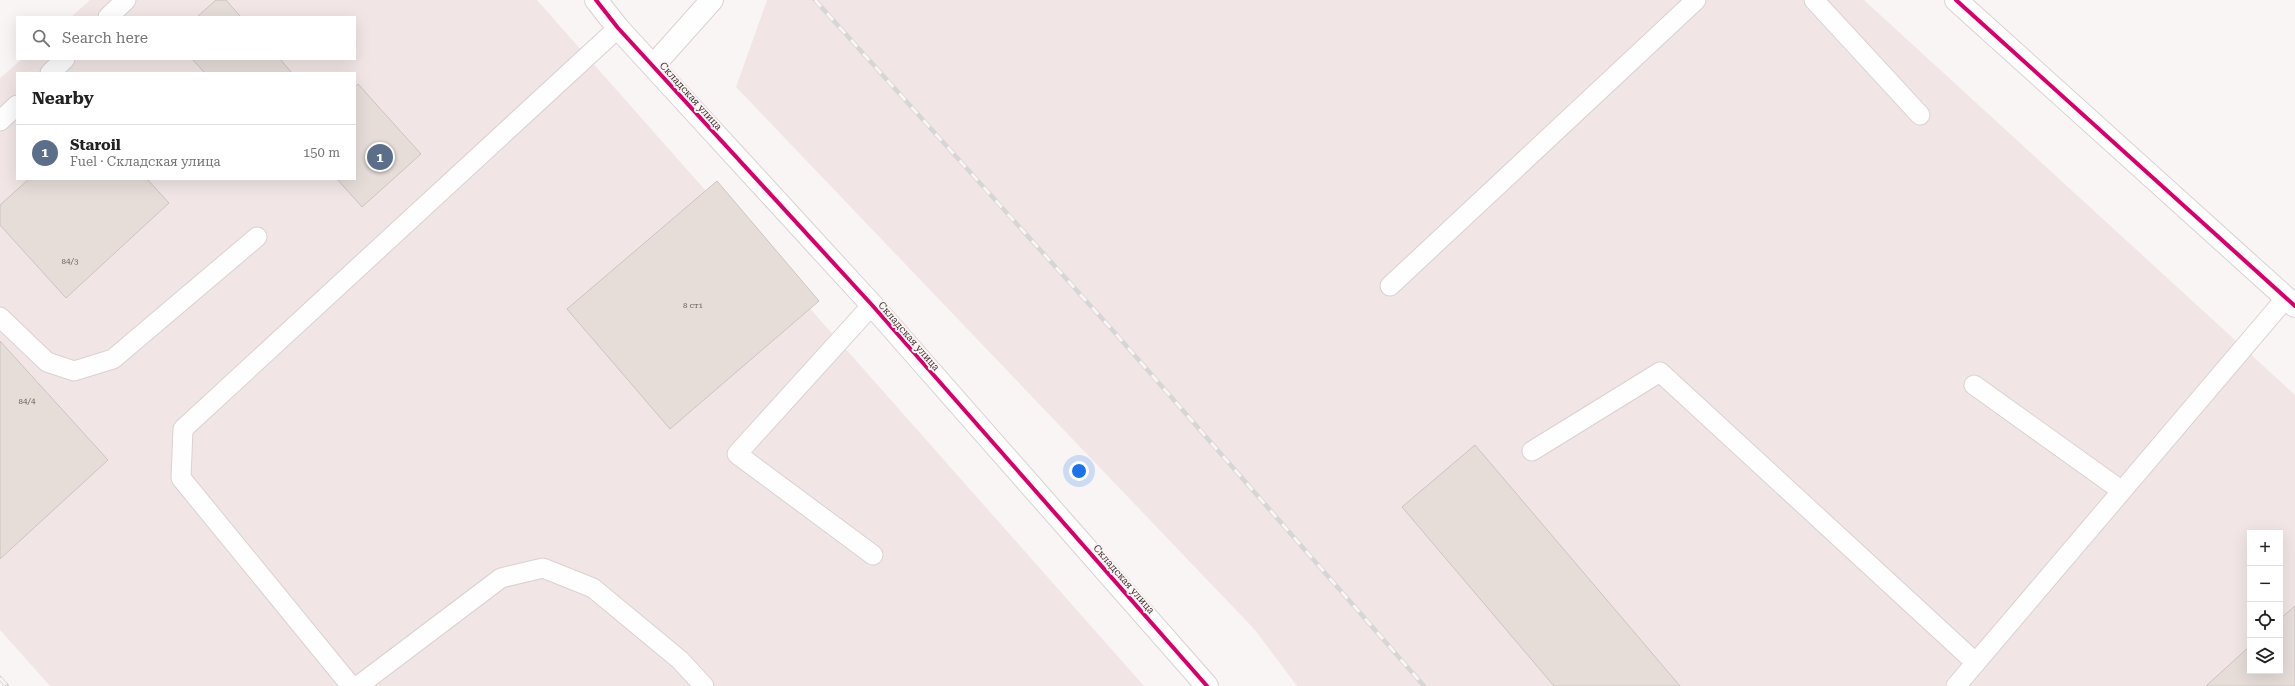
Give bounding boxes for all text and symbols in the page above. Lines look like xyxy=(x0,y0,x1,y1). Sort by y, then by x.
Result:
search box xyxy=(16,16,356,60)
icon: search xyxy=(30,27,52,49)
text: Search here xyxy=(62,29,148,47)
street label: Складская улица xyxy=(658,60,725,133)
text: Nearby xyxy=(32,88,94,108)
text: Staroil xyxy=(70,136,121,154)
pin: 1 xyxy=(367,142,393,172)
text: 1 xyxy=(41,145,49,160)
text: 150 m xyxy=(303,145,340,160)
text: Fuel · Складская улица xyxy=(70,154,221,169)
house number: 84/3 xyxy=(62,257,79,266)
street label: Складская улица xyxy=(876,299,942,373)
house number: 8 ст1 xyxy=(683,301,704,310)
house number: 84/4 xyxy=(19,397,36,406)
your location xyxy=(1069,461,1089,481)
map controls xyxy=(2247,530,2283,674)
button: + xyxy=(2247,530,2283,566)
street label: Складская улица xyxy=(1091,542,1157,616)
button: − xyxy=(2247,566,2283,602)
button: locate xyxy=(2247,602,2283,638)
button: layers xyxy=(2247,638,2283,674)

